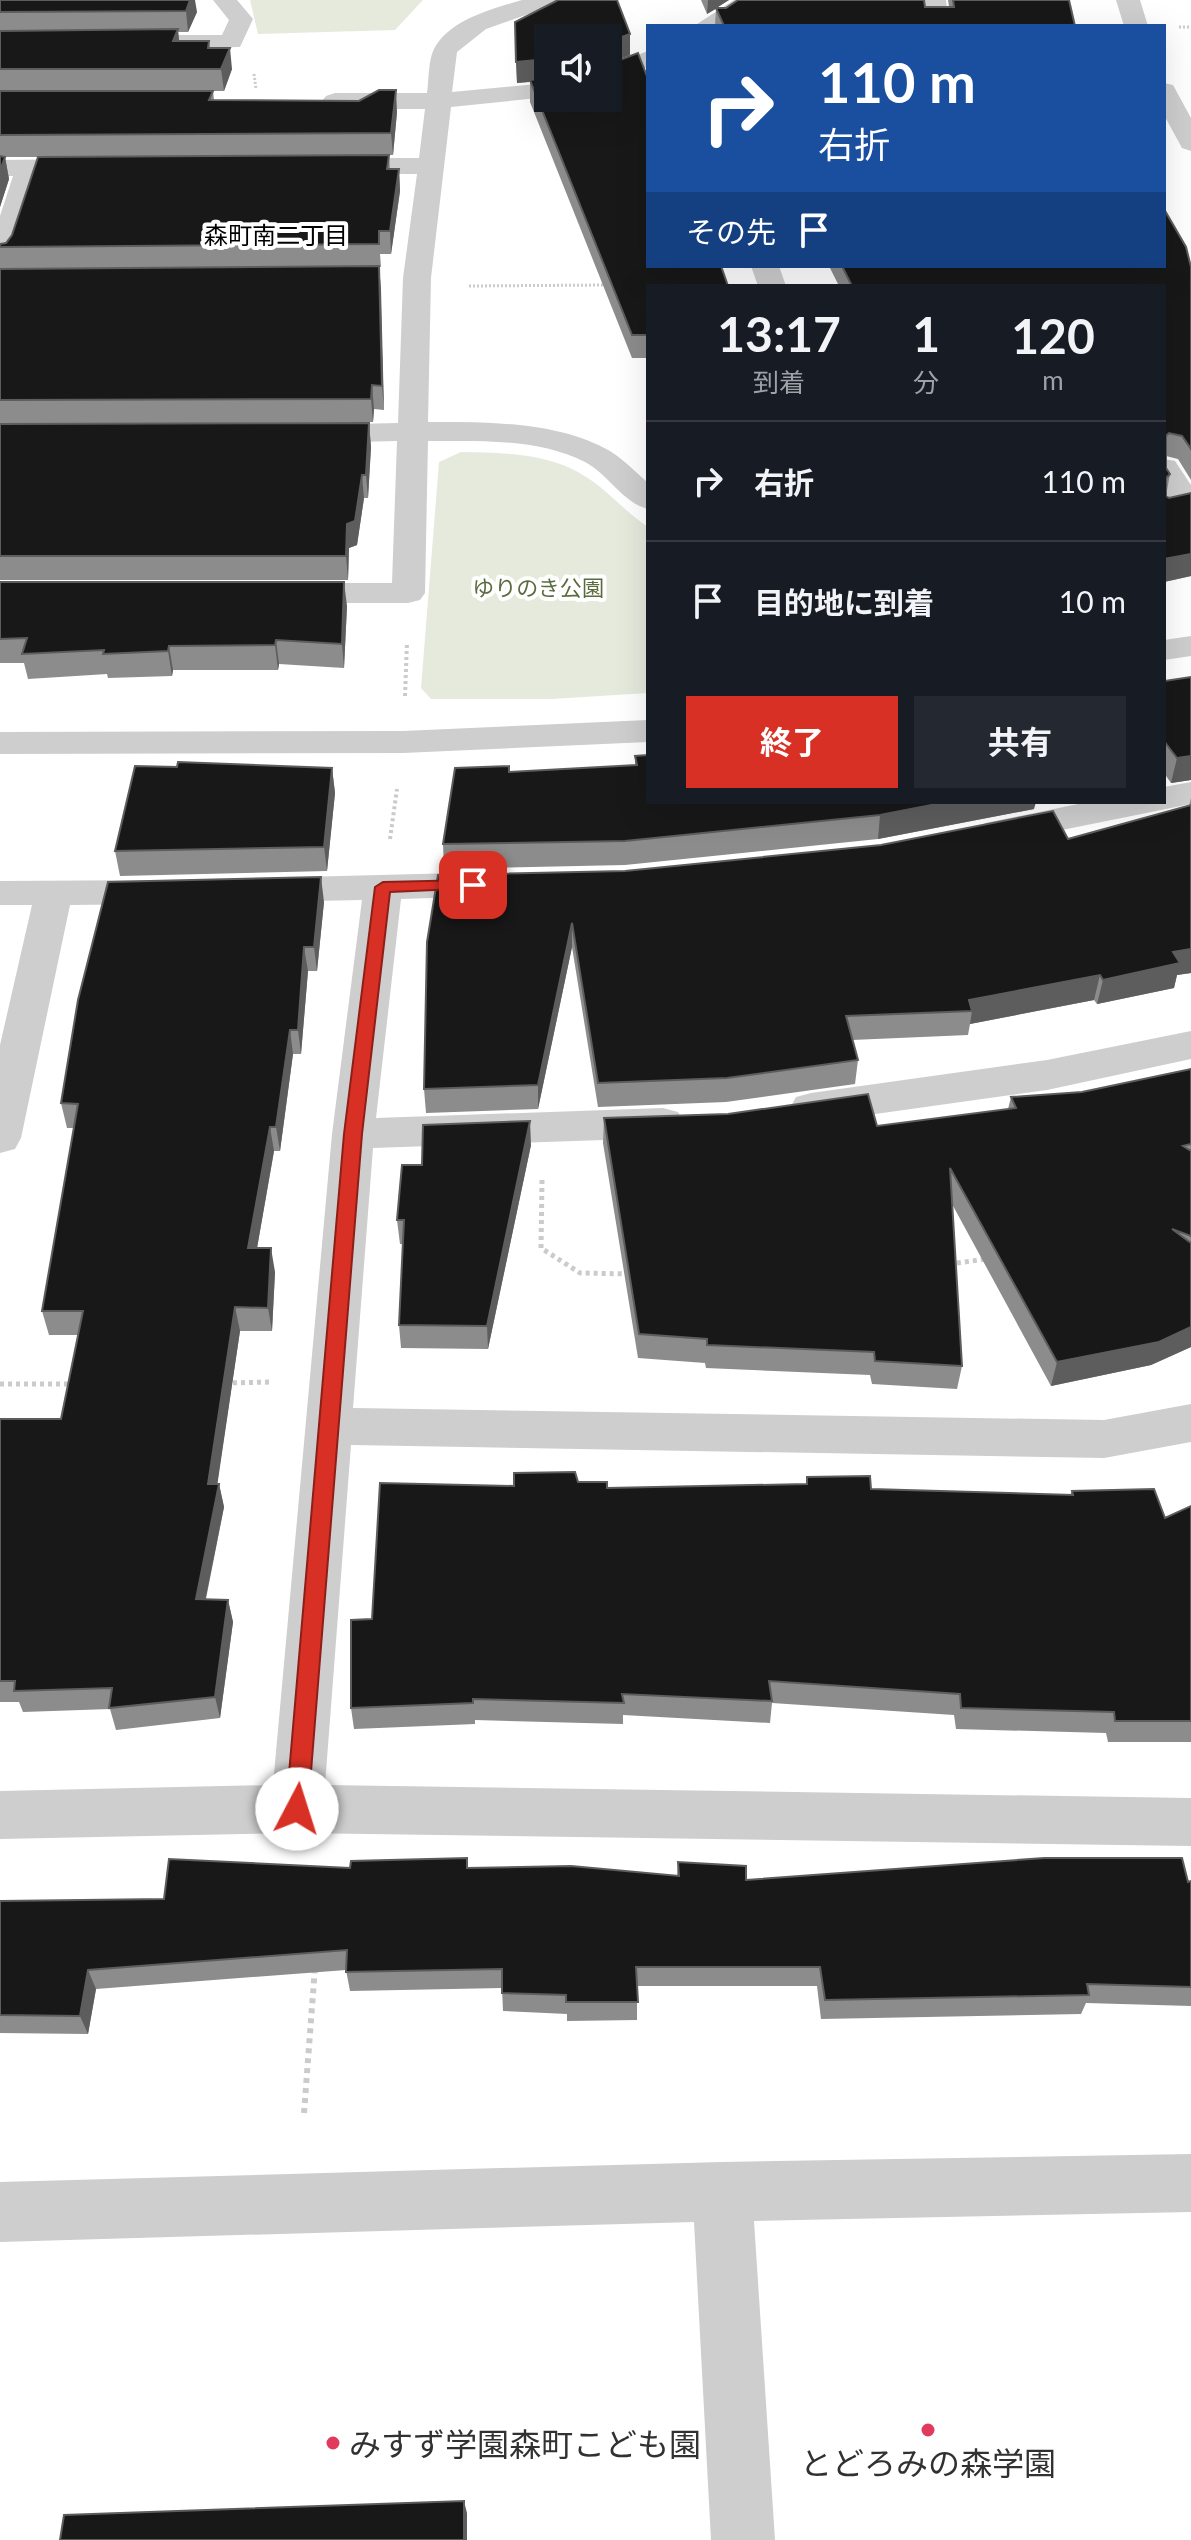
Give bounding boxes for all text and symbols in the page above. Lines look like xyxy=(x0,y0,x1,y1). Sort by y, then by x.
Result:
map controls xyxy=(534,24,622,112)
button: sound xyxy=(534,24,622,112)
text: 110 m xyxy=(818,48,976,115)
icon: right xyxy=(686,56,790,160)
text: 右折 xyxy=(818,122,890,166)
icon: arrive xyxy=(792,208,836,252)
text: その先 xyxy=(686,213,776,249)
district label: 森町南二丁目 xyxy=(204,220,348,249)
text: 13:17 xyxy=(717,305,841,362)
text: 1 xyxy=(912,305,940,362)
text: 120 xyxy=(1011,307,1095,364)
text: m xyxy=(1042,364,1064,396)
text: 到着 xyxy=(753,366,805,398)
text: 分 xyxy=(913,366,939,398)
icon: right xyxy=(686,459,730,503)
text: 110 m xyxy=(1041,463,1126,499)
text: 右折 xyxy=(754,464,814,500)
park label: ゆりのき公園 xyxy=(472,574,604,601)
icon: arrive xyxy=(686,579,730,623)
text: 10 m xyxy=(1059,583,1126,619)
text: 目的地に到着 xyxy=(754,584,934,620)
button: 終了 xyxy=(686,696,898,788)
button: 共有 xyxy=(914,696,1126,788)
pin xyxy=(439,851,507,919)
icon: arrive xyxy=(451,863,495,907)
position arrow xyxy=(255,1767,339,1851)
marker: とどろみの森学園 xyxy=(919,2421,937,2439)
place label: みすず学園森町こども園 xyxy=(349,2424,701,2463)
marker: みすず学園森町こども園 xyxy=(324,2434,342,2452)
place label: とどろみの森学園 xyxy=(800,2443,1056,2482)

